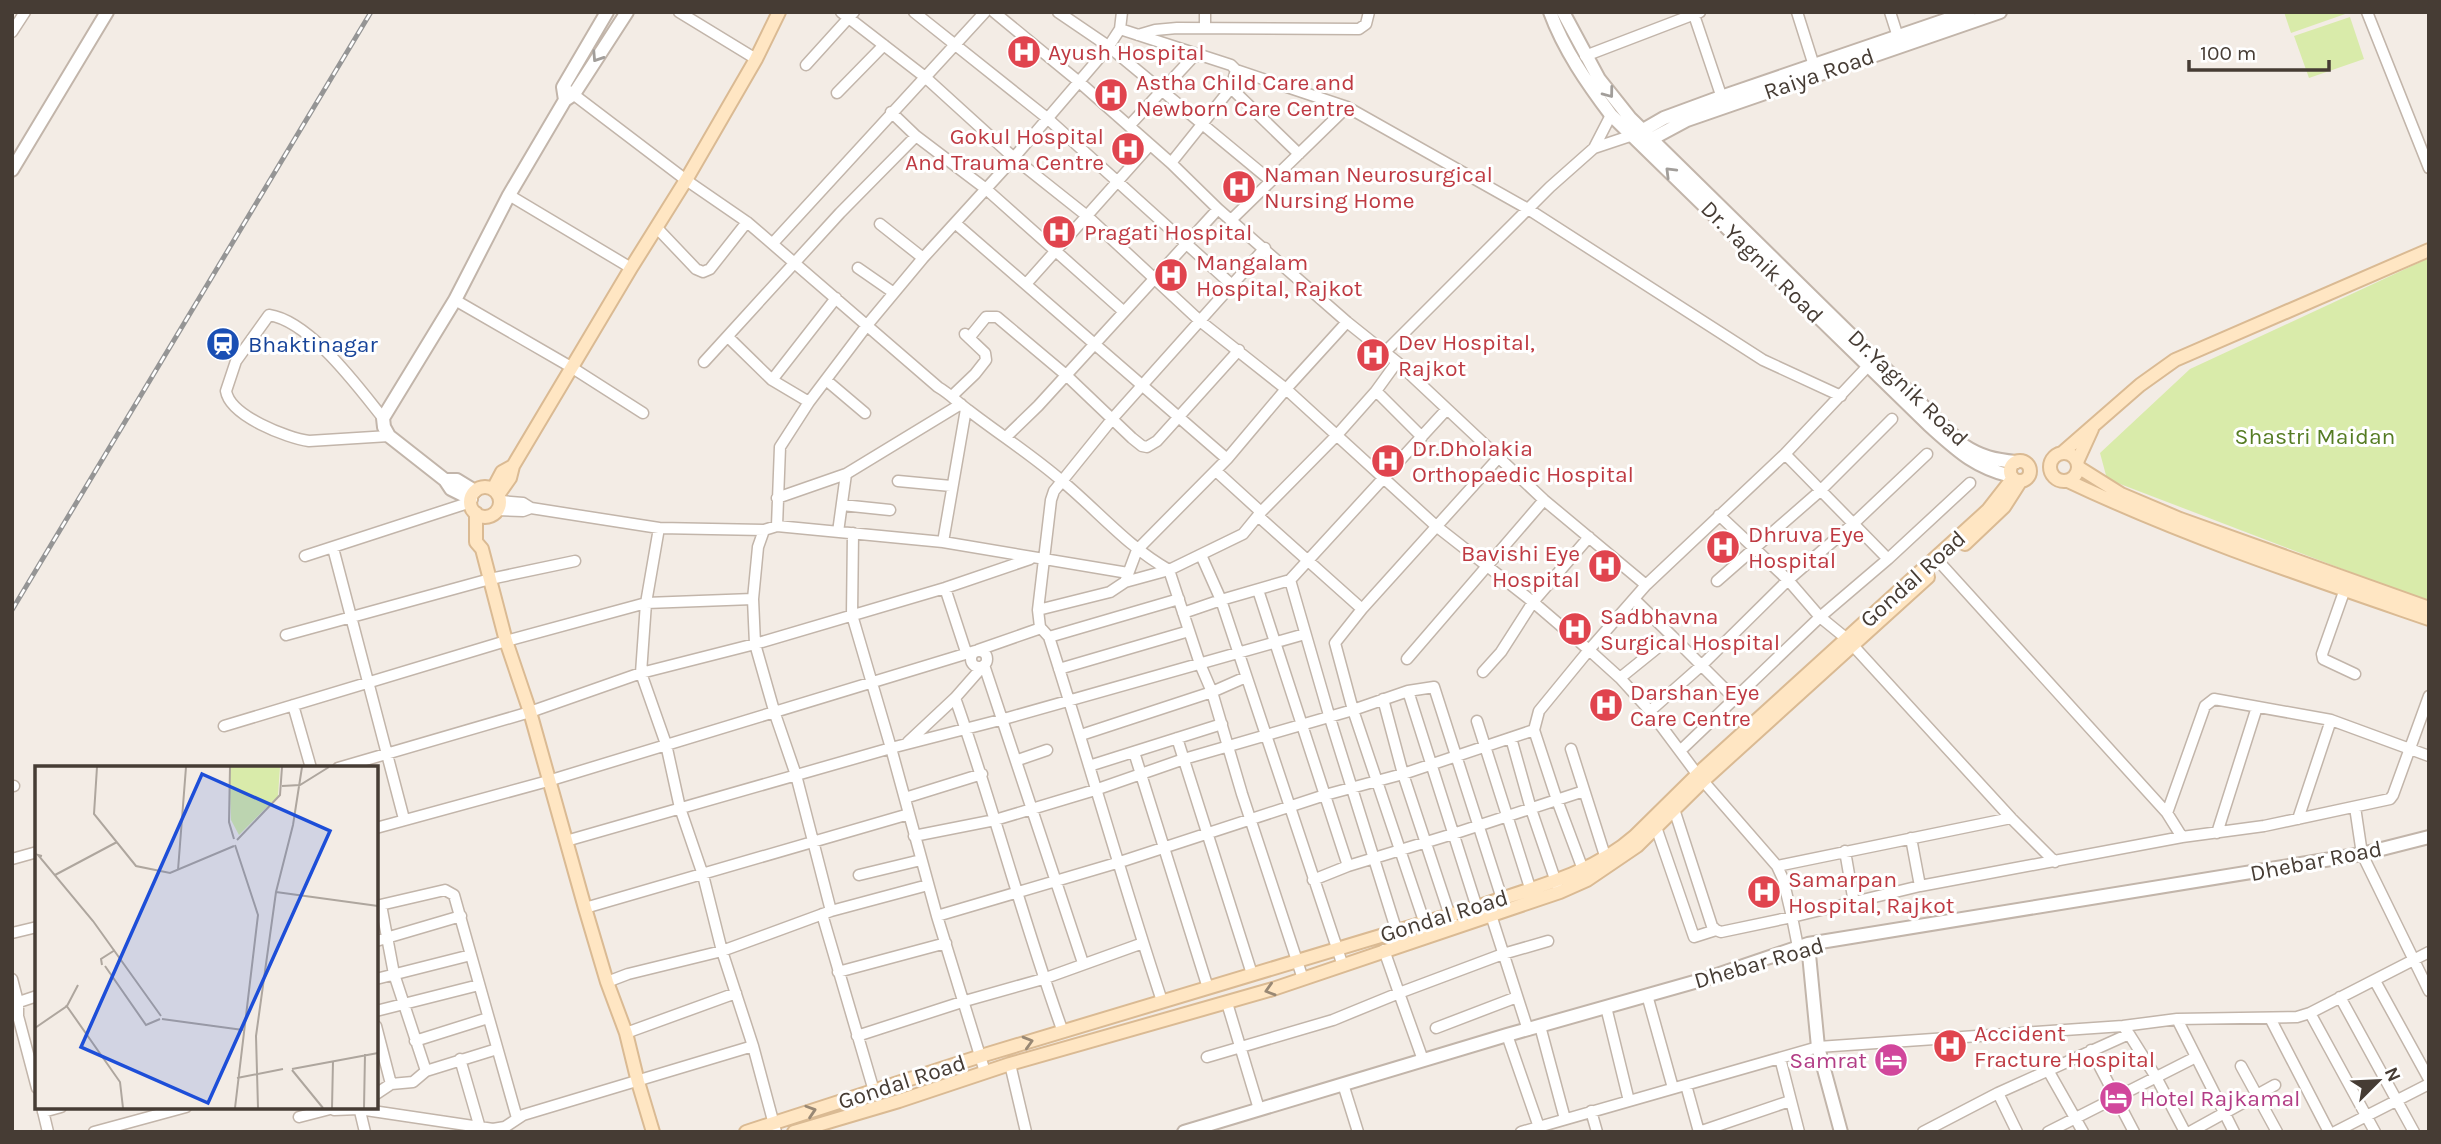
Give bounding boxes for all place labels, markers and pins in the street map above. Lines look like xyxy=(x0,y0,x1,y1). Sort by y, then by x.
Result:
hospital icon: Ayush Hospital xyxy=(1005,33,1043,71)
place label: Ayush Hospital xyxy=(1048,39,1205,66)
place label: Astha Child Care and Newborn Care Centre xyxy=(1136,69,1355,122)
hospital icon: Astha Child Care and Newborn Care Centre xyxy=(1092,76,1130,114)
place label: Gokul Hospital And Trauma Centre xyxy=(905,123,1104,176)
hospital icon: Gokul Hospital And Trauma Centre xyxy=(1109,130,1147,168)
place label: Naman Neurosurgical Nursing Home xyxy=(1264,161,1493,214)
hospital icon: Naman Neurosurgical Nursing Home xyxy=(1220,168,1258,206)
hospital icon: Pragati Hospital xyxy=(1040,213,1078,251)
place label: Pragati Hospital xyxy=(1084,219,1252,246)
place label: Mangalam Hospital, Rajkot xyxy=(1196,249,1363,302)
hospital icon: Mangalam Hospital, Rajkot xyxy=(1152,256,1190,294)
station icon: Bhaktinagar xyxy=(204,325,242,363)
place label: Dev Hospital, Rajkot xyxy=(1398,329,1535,382)
place label: Bhaktinagar xyxy=(248,331,378,358)
hospital icon: Dev Hospital, Rajkot xyxy=(1354,336,1392,374)
place label: Dr.Dholakia Orthopaedic Hospital xyxy=(1412,435,1634,488)
hospital icon: Dr.Dholakia Orthopaedic Hospital xyxy=(1369,442,1407,480)
place label: Dhruva Eye Hospital xyxy=(1748,521,1864,574)
hospital icon: Dhruva Eye Hospital xyxy=(1704,528,1742,566)
place label: Bavishi Eye Hospital xyxy=(1461,540,1580,593)
hospital icon: Bavishi Eye Hospital xyxy=(1586,547,1624,585)
place label: Sadbhavna Surgical Hospital xyxy=(1600,603,1780,656)
hospital icon: Sadbhavna Surgical Hospital xyxy=(1556,610,1594,648)
place label: Darshan Eye Care Centre xyxy=(1630,679,1760,732)
hospital icon: Darshan Eye Care Centre xyxy=(1587,686,1625,724)
place label: Samarpan Hospital, Rajkot xyxy=(1788,866,1955,919)
hospital icon: Samarpan Hospital, Rajkot xyxy=(1745,873,1783,911)
place label: Accident Fracture Hospital xyxy=(1974,1020,2155,1073)
hospital icon: Accident Fracture Hospital xyxy=(1931,1027,1969,1065)
hotel icon: Samrat xyxy=(1872,1041,1910,1079)
place label: Samrat xyxy=(1789,1047,1867,1074)
hotel icon: Hotel Rajkamal xyxy=(2097,1079,2135,1117)
place label: Hotel Rajkamal xyxy=(2140,1085,2301,1112)

